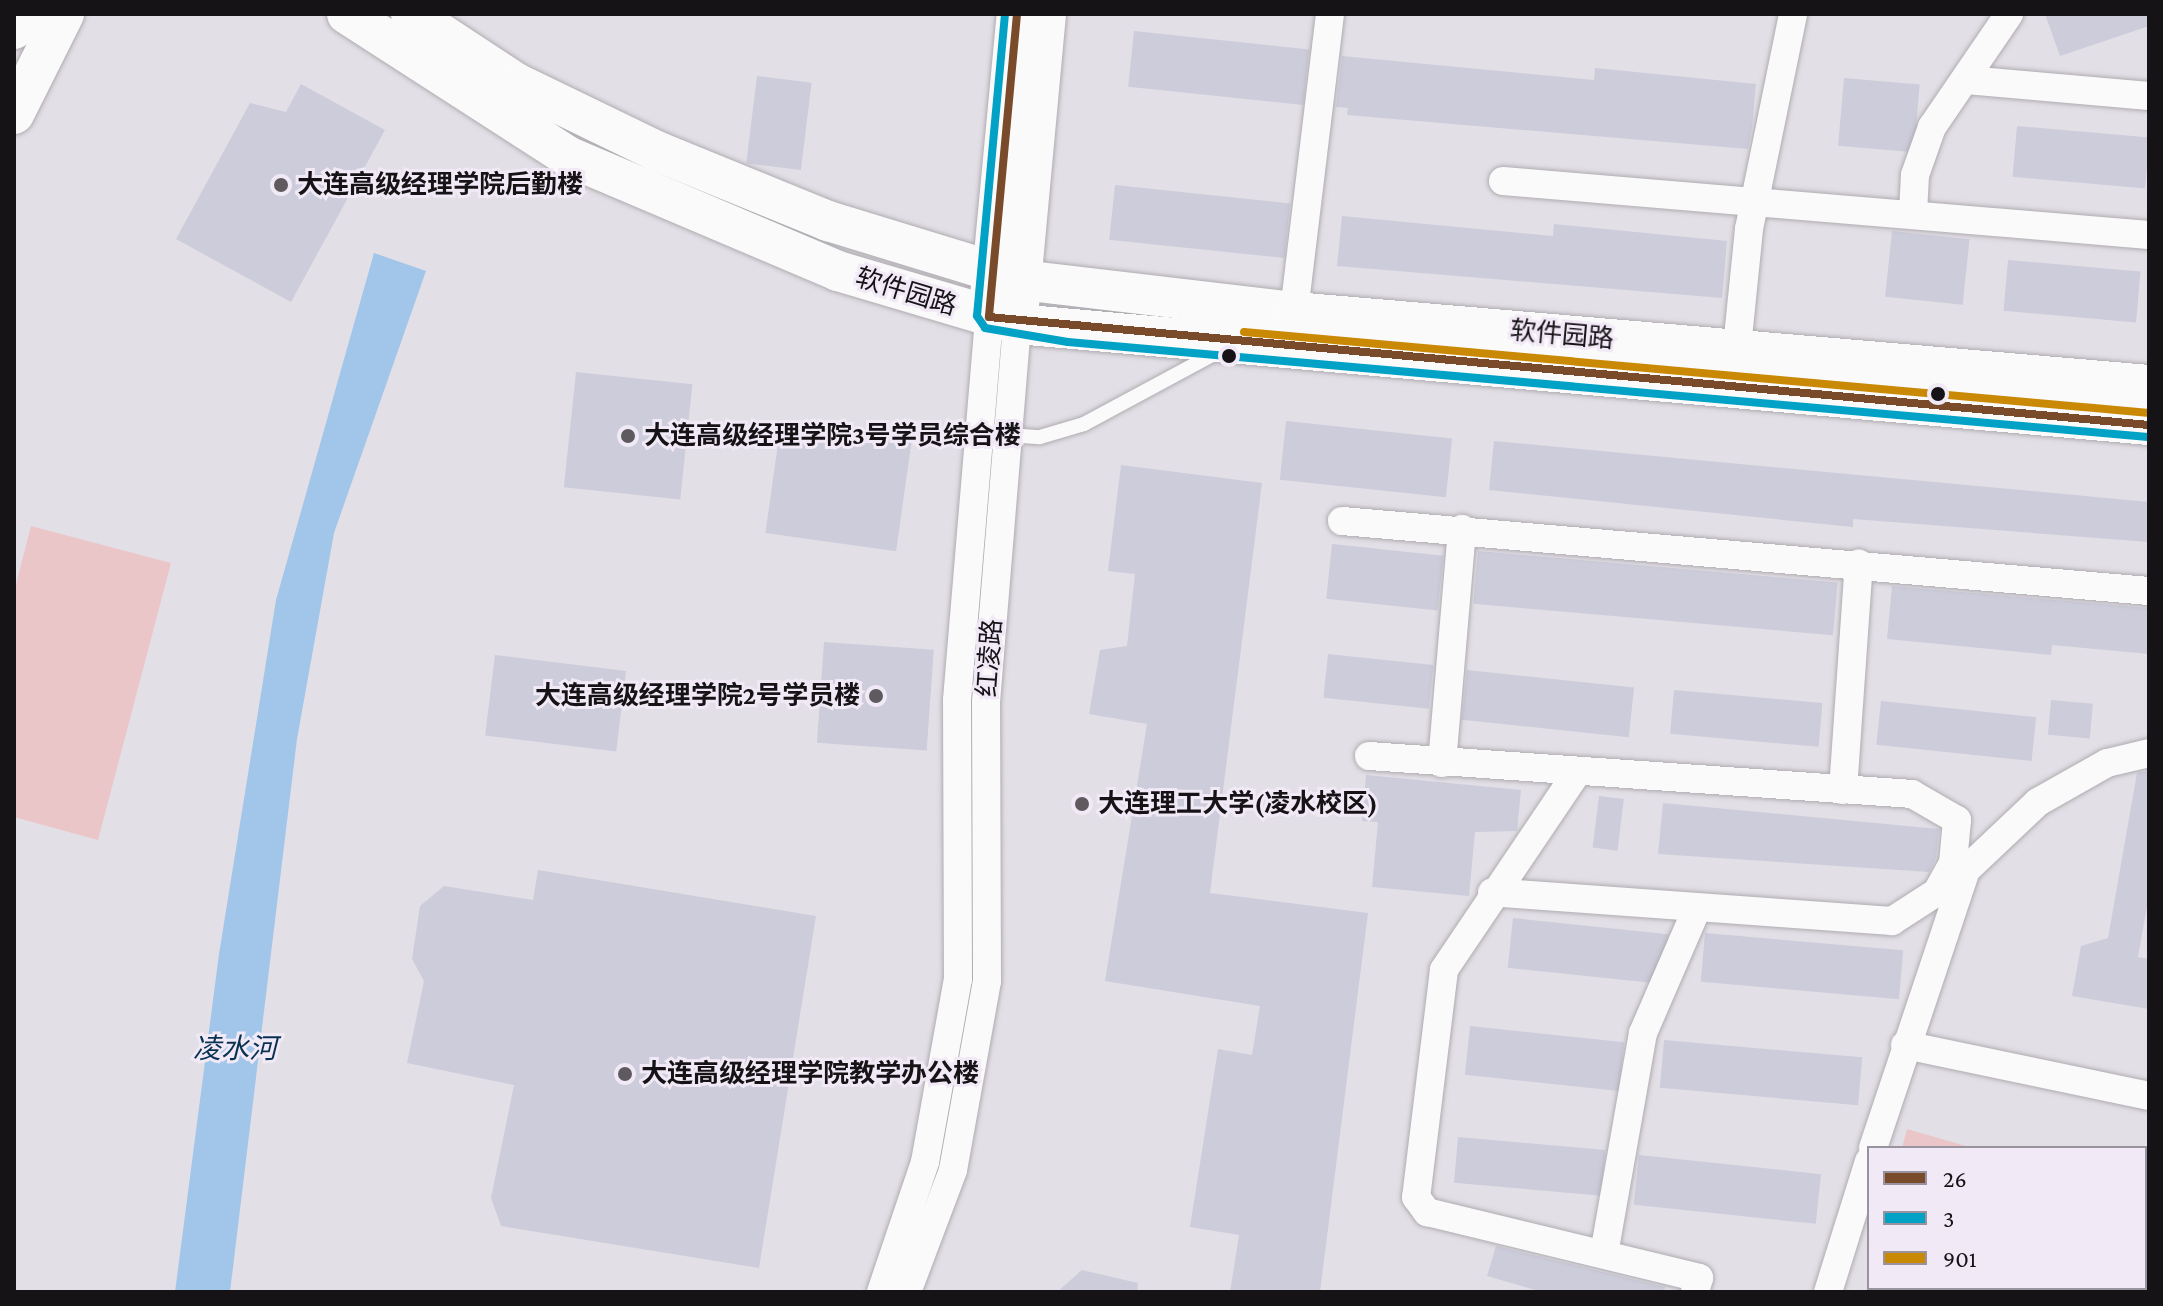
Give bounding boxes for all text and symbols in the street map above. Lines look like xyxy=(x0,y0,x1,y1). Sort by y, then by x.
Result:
place label: 大连高级经理学院后勤楼 xyxy=(297,169,583,201)
marker: 大连高级经理学院后勤楼 xyxy=(272,176,290,194)
street label: 软件园路 xyxy=(852,262,960,322)
street label: 软件园路 xyxy=(1509,315,1615,355)
unlabelled marker xyxy=(1221,348,1237,364)
unlabelled marker xyxy=(1930,386,1946,402)
place label: 大连高级经理学院3号学员综合楼 xyxy=(644,420,1021,452)
marker: 大连高级经理学院3号学员综合楼 xyxy=(619,427,637,445)
street label: 红凌路 xyxy=(972,618,1008,698)
place label: 大连高级经理学院2号学员楼 xyxy=(535,680,860,712)
marker: 大连高级经理学院2号学员楼 xyxy=(867,687,885,705)
place label: 大连理工大学(凌水校区) xyxy=(1098,788,1378,820)
marker: 大连理工大学(凌水校区) xyxy=(1073,795,1091,813)
water label: 凌水河 xyxy=(193,1032,277,1066)
place label: 大连高级经理学院教学办公楼 xyxy=(641,1058,979,1090)
marker: 大连高级经理学院教学办公楼 xyxy=(616,1065,634,1083)
legend xyxy=(1867,1146,2147,1290)
text: 26 xyxy=(1943,1165,1967,1192)
text: 3 xyxy=(1943,1205,1954,1232)
text: 901 xyxy=(1943,1245,1977,1272)

